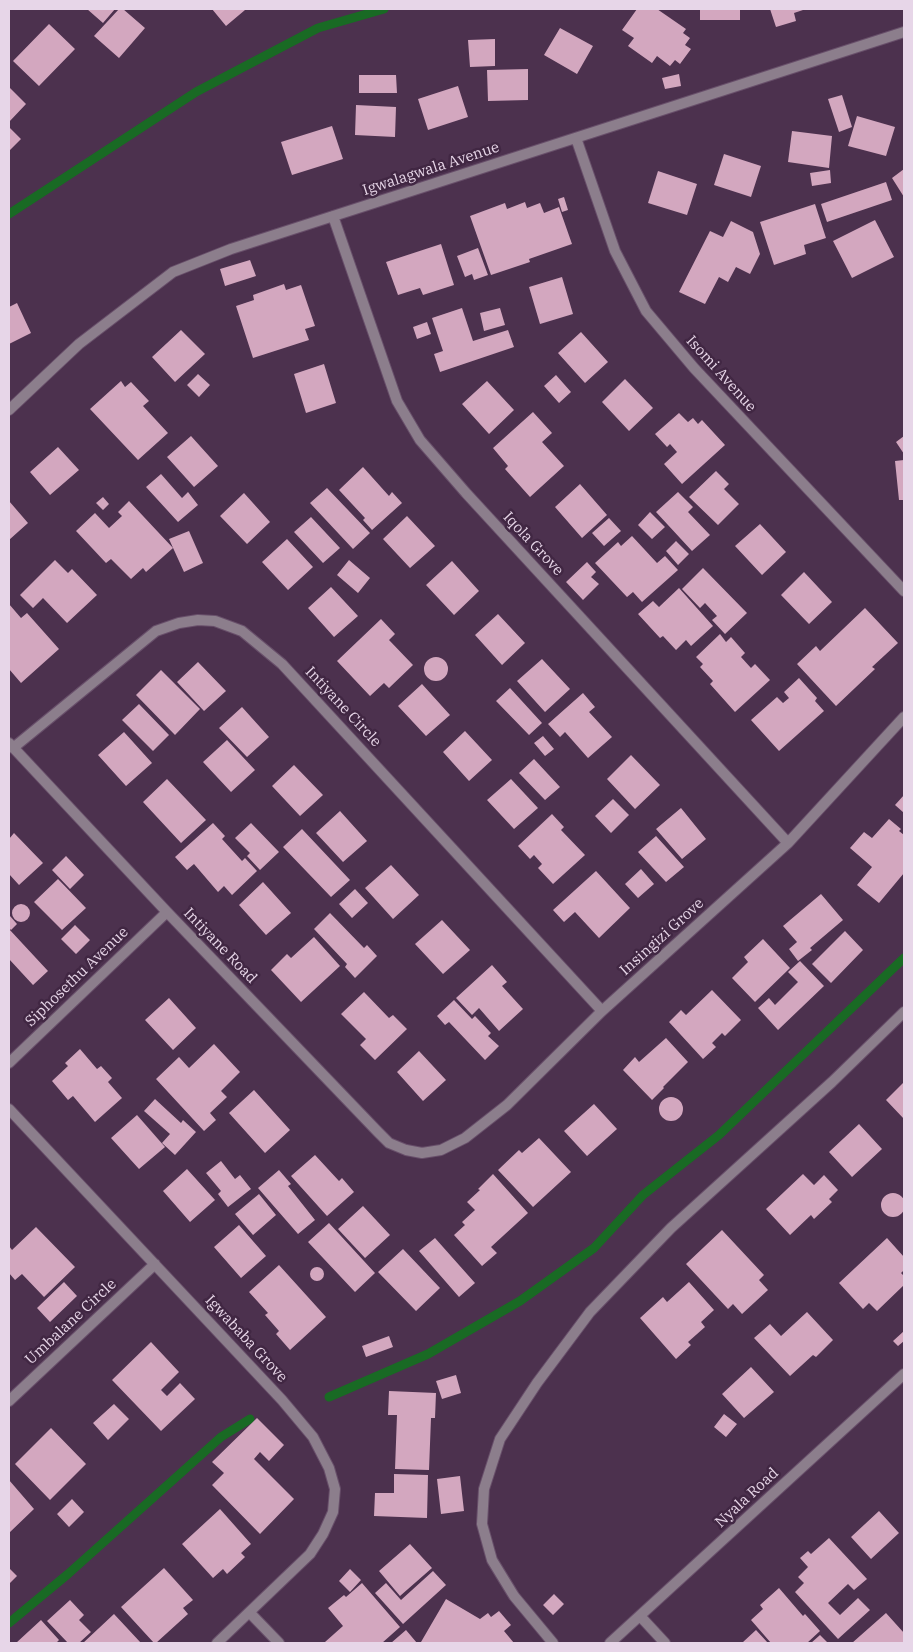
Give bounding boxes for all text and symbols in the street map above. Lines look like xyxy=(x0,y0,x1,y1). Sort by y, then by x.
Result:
street label: Igwalagwala Avenue xyxy=(360,138,502,200)
street label: Isomi Avenue xyxy=(682,332,760,416)
street label: Iqola Grove xyxy=(499,508,567,580)
street label: Intiyane Circle xyxy=(301,663,385,751)
street label: Insingizi Grove xyxy=(616,895,708,979)
street label: Intiyane Road xyxy=(180,905,260,987)
street label: Siphosethu Avenue xyxy=(22,923,132,1031)
street label: Umbalane Circle xyxy=(22,1275,120,1369)
street label: Igwababa Grove xyxy=(201,1292,291,1386)
street label: Nyala Road xyxy=(712,1464,782,1532)

